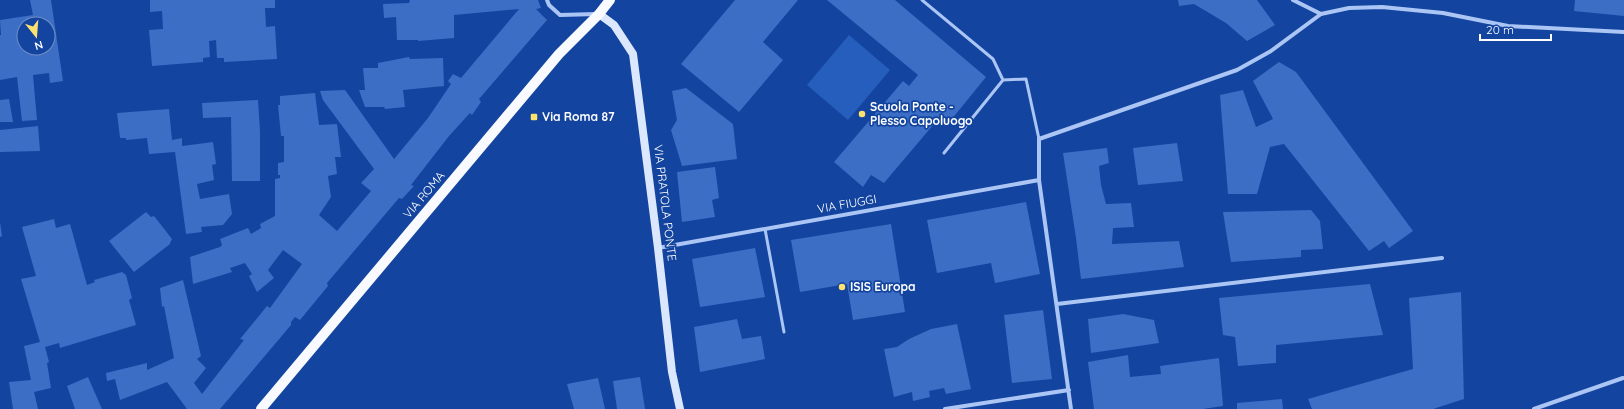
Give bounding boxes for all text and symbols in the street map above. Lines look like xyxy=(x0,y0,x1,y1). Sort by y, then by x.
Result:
north arrow xyxy=(16,16,56,56)
scale bar xyxy=(1480,16,1551,42)
text: 20 m xyxy=(1486,22,1514,37)
text: N xyxy=(33,38,45,53)
place label: Scuola Ponte - Plesso Capoluogo xyxy=(870,99,973,128)
place label: Via Roma 87 xyxy=(542,109,615,124)
marker: Scuola Ponte - Plesso Capoluogo xyxy=(857,109,867,119)
marker: Via Roma 87 xyxy=(529,112,539,122)
street label: VIA PRATOLA PONTE xyxy=(651,144,680,262)
street label: VIA ROMA xyxy=(400,168,448,221)
street label: VIA FIUGGI xyxy=(816,191,878,216)
place label: ISIS Europa xyxy=(850,279,916,294)
marker: ISIS Europa xyxy=(837,282,847,292)

